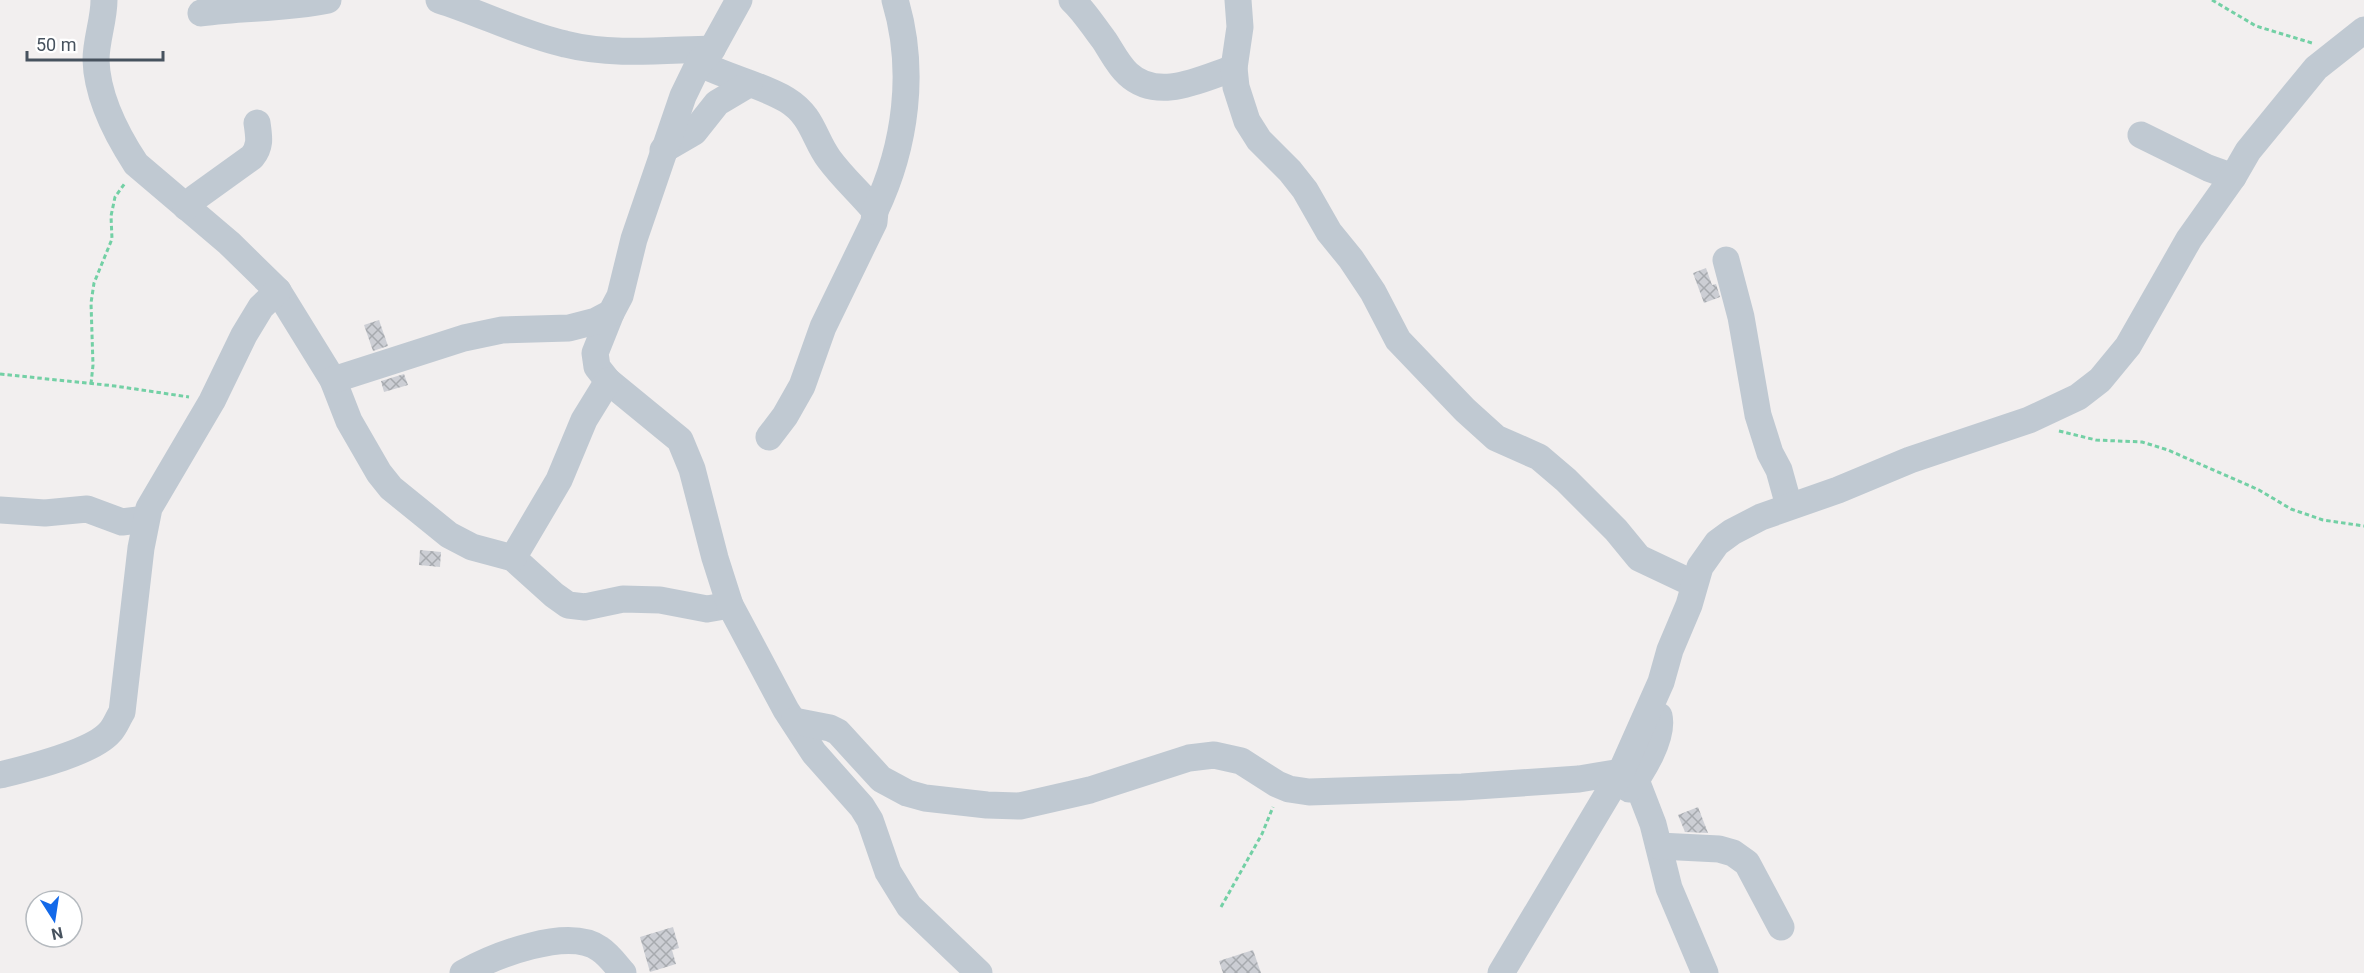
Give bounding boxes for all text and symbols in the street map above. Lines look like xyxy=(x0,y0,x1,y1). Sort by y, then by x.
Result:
scale bar xyxy=(27,24,164,62)
text: 50 m xyxy=(36,34,76,55)
north arrow xyxy=(24,889,84,949)
text: N xyxy=(50,923,65,944)

